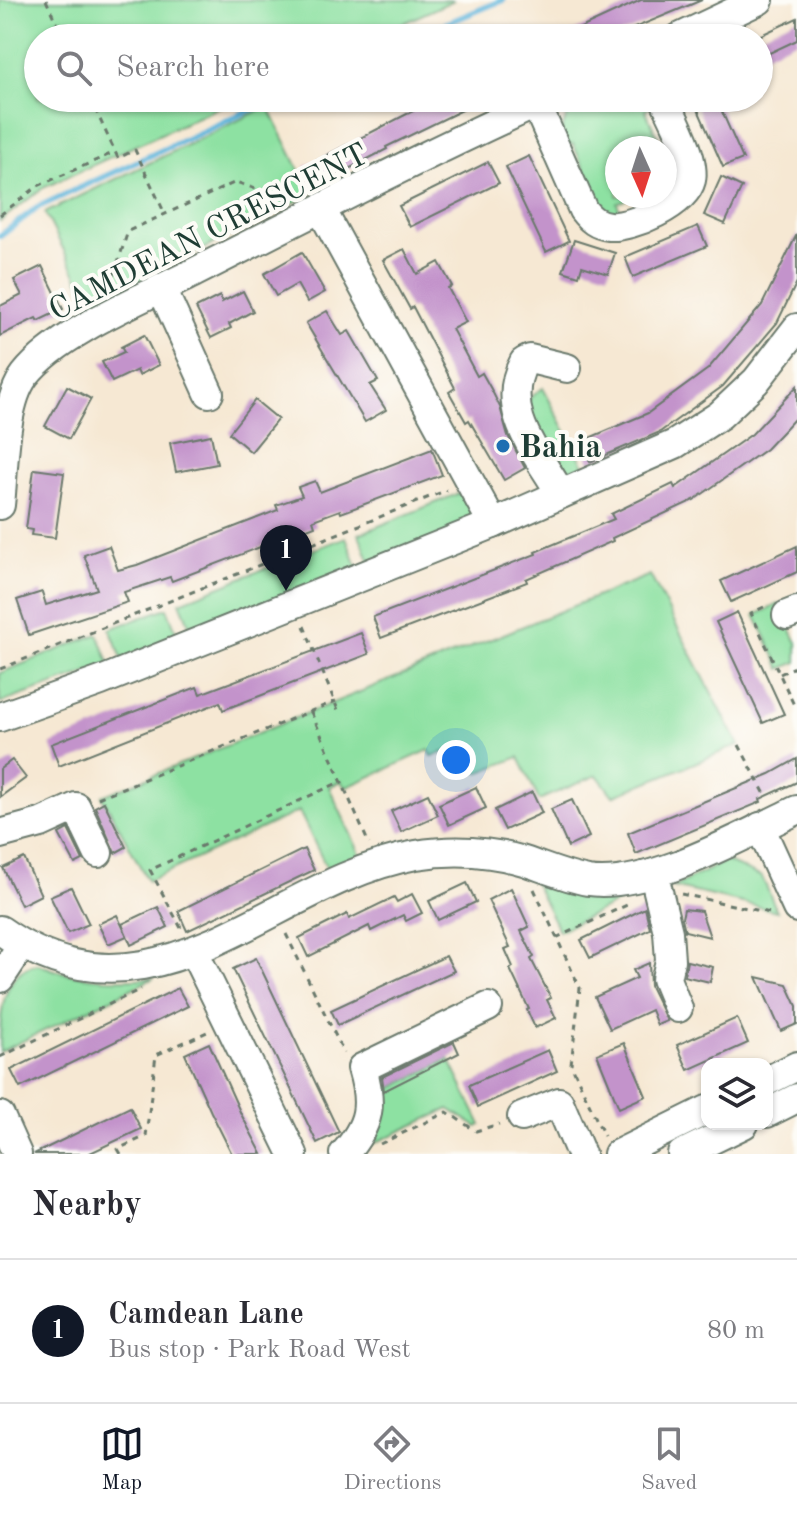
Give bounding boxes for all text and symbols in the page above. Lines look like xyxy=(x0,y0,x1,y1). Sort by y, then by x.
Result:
search box xyxy=(24,24,773,112)
icon: search xyxy=(52,46,96,90)
text: Search here xyxy=(116,53,270,83)
north arrow xyxy=(605,136,677,208)
street label: CAMDEAN CRESCENT xyxy=(45,139,374,328)
place label: Bahia xyxy=(519,433,602,465)
marker: Bahia xyxy=(494,437,512,455)
pin: 1 xyxy=(260,525,312,591)
your location xyxy=(436,740,476,780)
map controls xyxy=(701,1058,773,1130)
button: layers xyxy=(701,1058,773,1130)
text: Nearby xyxy=(32,1189,142,1223)
text: Camdean Lane xyxy=(108,1300,304,1330)
text: 1 xyxy=(50,1318,66,1344)
text: 80 m xyxy=(707,1318,765,1344)
text: Bus stop · Park Road West xyxy=(108,1337,411,1363)
tab: Map xyxy=(100,1422,144,1497)
tab: Directions xyxy=(344,1422,441,1497)
tab: Saved xyxy=(641,1422,697,1497)

